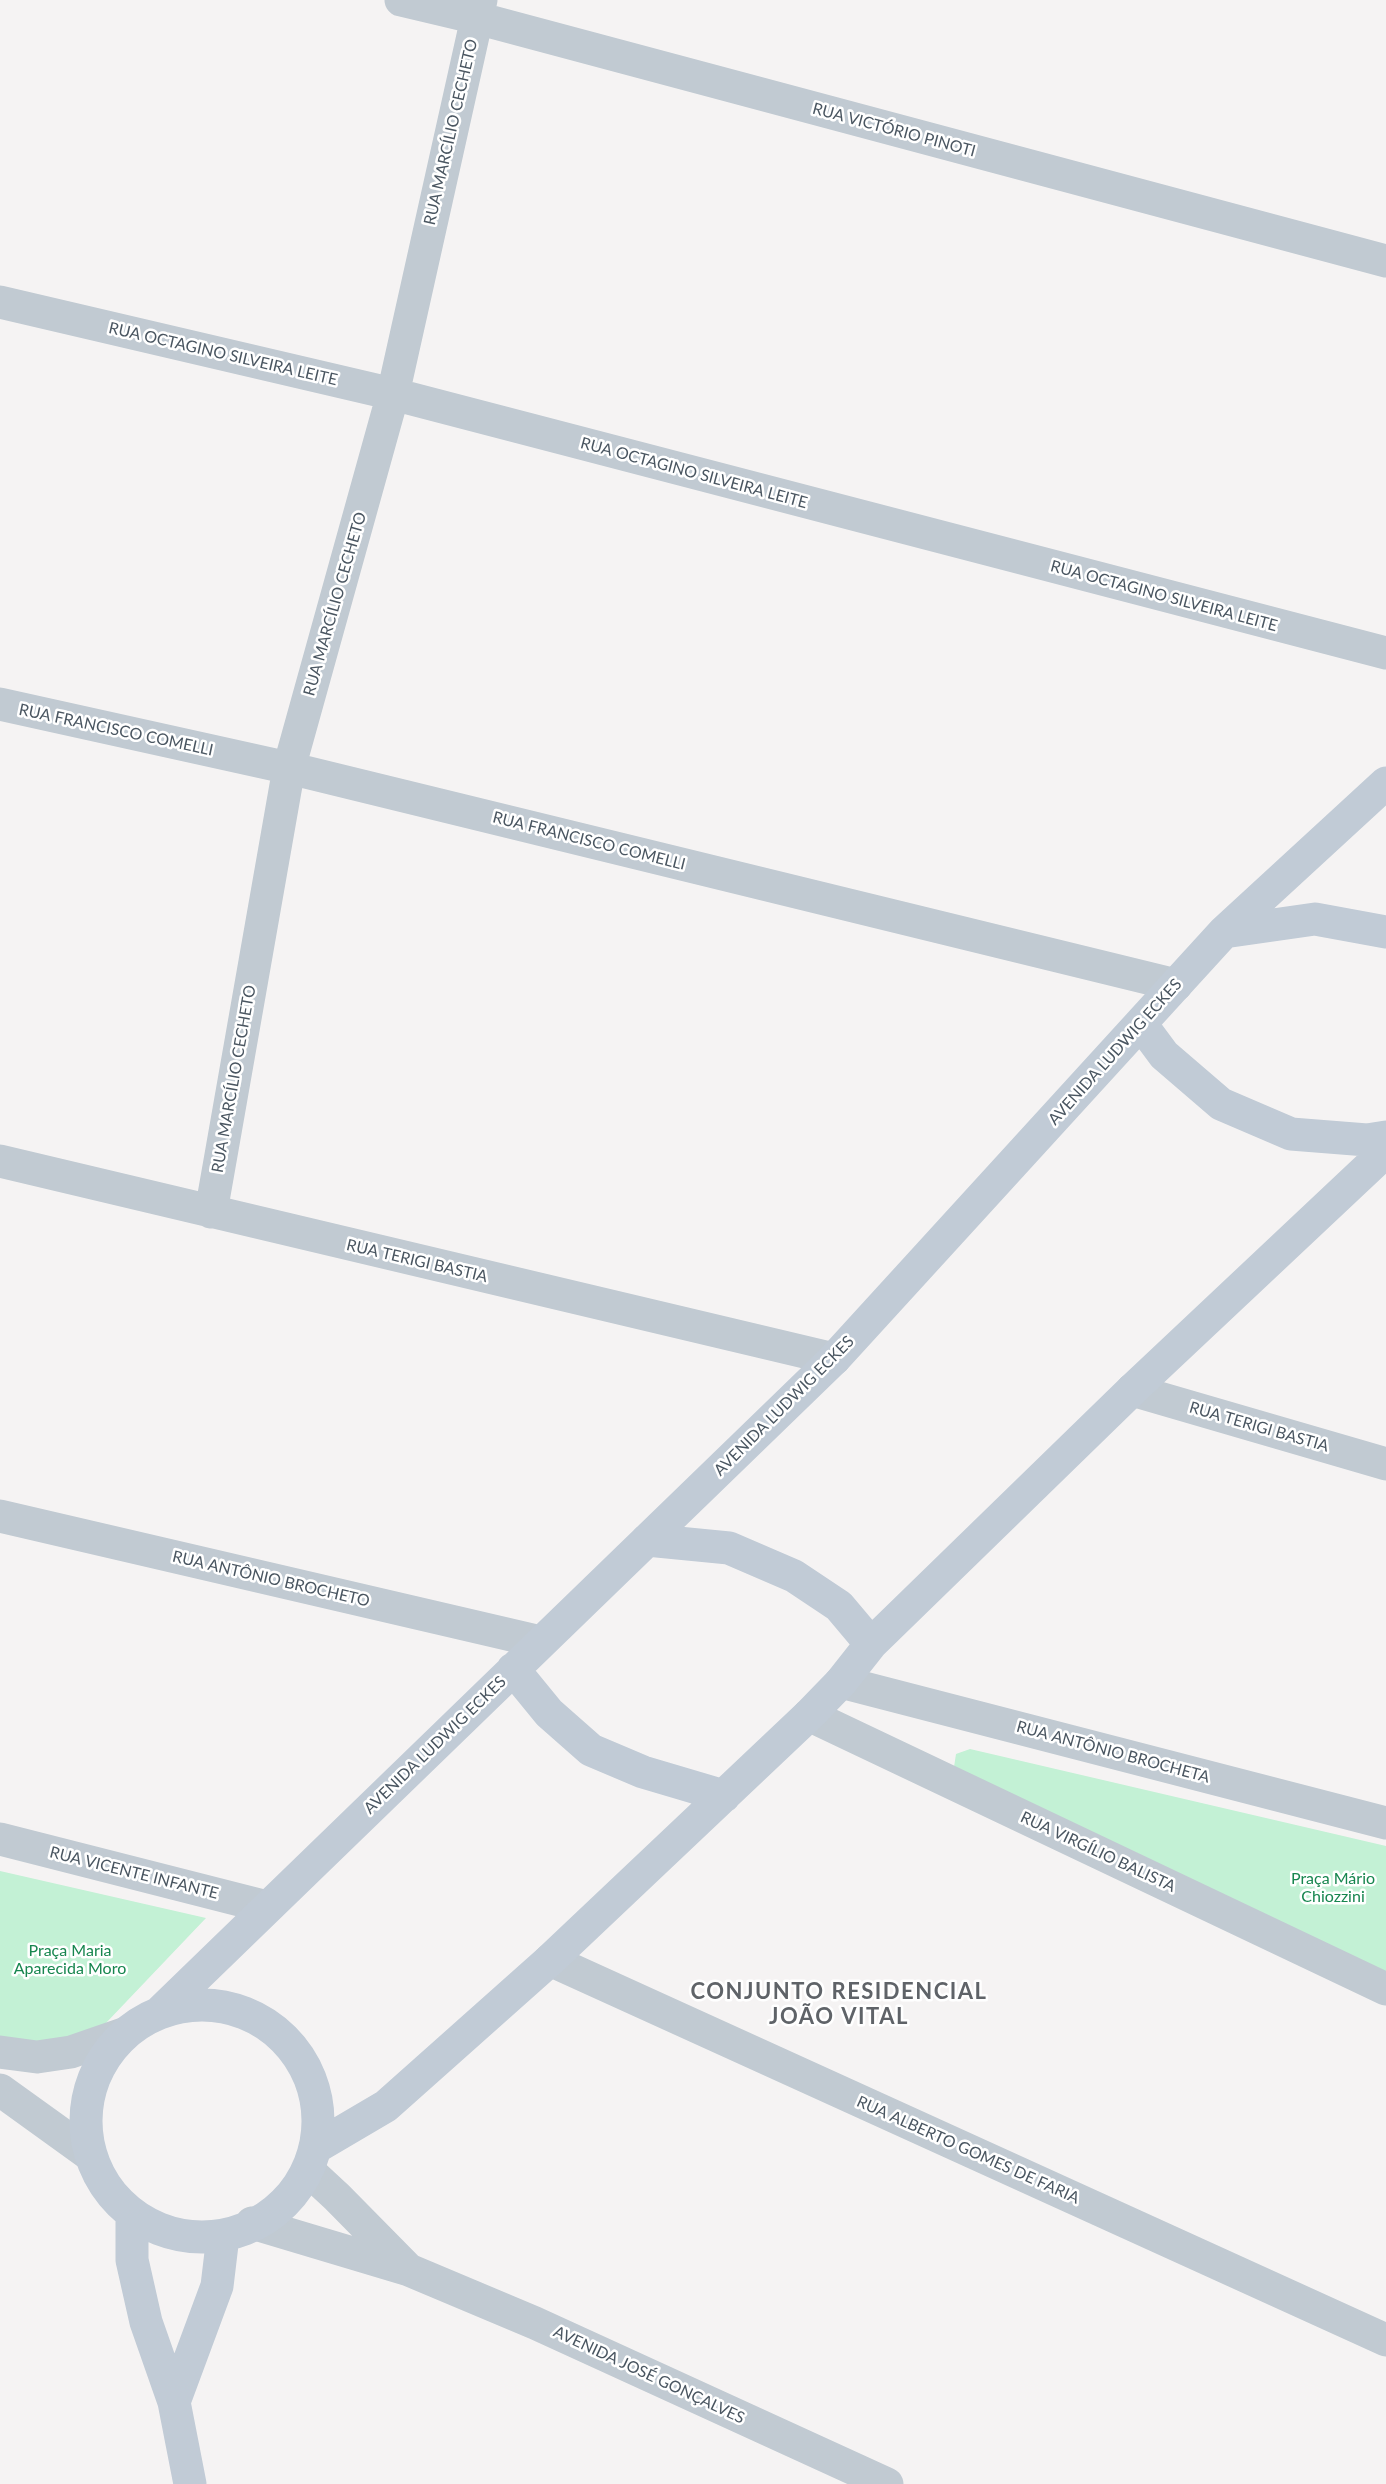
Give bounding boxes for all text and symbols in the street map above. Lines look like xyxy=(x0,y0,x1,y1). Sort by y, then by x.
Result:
street label: RUA MARCÍLIO CECHETO xyxy=(420,37,482,227)
street label: RUA VICTÓRIO PINOTI xyxy=(810,99,978,161)
street label: RUA OCTAGINO SILVEIRA LEITE xyxy=(107,318,339,390)
street label: RUA OCTAGINO SILVEIRA LEITE xyxy=(578,433,810,513)
street label: RUA MARCÍLIO CECHETO xyxy=(300,510,370,698)
street label: RUA OCTAGINO SILVEIRA LEITE xyxy=(1048,556,1280,636)
street label: RUA FRANCISCO COMELLI xyxy=(17,700,215,760)
street label: RUA FRANCISCO COMELLI xyxy=(491,808,687,874)
street label: AVENIDA LUDWIG ECKES xyxy=(1044,975,1186,1129)
street label: RUA MARCÍLIO CECHETO xyxy=(208,984,260,1174)
street label: RUA TERIGI BASTIA xyxy=(345,1235,489,1287)
street label: AVENIDA LUDWIG ECKES xyxy=(710,1332,858,1480)
street label: RUA TERIGI BASTIA xyxy=(1187,1398,1331,1456)
street label: RUA ANTÔNIO BROCHETO xyxy=(171,1547,371,1611)
street label: AVENIDA LUDWIG ECKES xyxy=(360,1672,510,1818)
street label: RUA ANTÔNIO BROCHETA xyxy=(1014,1717,1212,1787)
street label: RUA VIRGÍLIO BALISTA xyxy=(1017,1808,1179,1896)
street label: RUA VICENTE INFANTE xyxy=(48,1843,220,1903)
park label: Praça Mário Chiozzini xyxy=(1291,1869,1375,1907)
park label: Praça Maria Aparecida Moro xyxy=(14,1941,126,1979)
district label: CONJUNTO RESIDENCIAL JOÃO VITAL xyxy=(691,1979,987,2030)
street label: RUA ALBERTO GOMES DE FARIA xyxy=(854,2092,1082,2208)
street label: AVENIDA JOSÉ GONÇALVES xyxy=(550,2322,748,2428)

